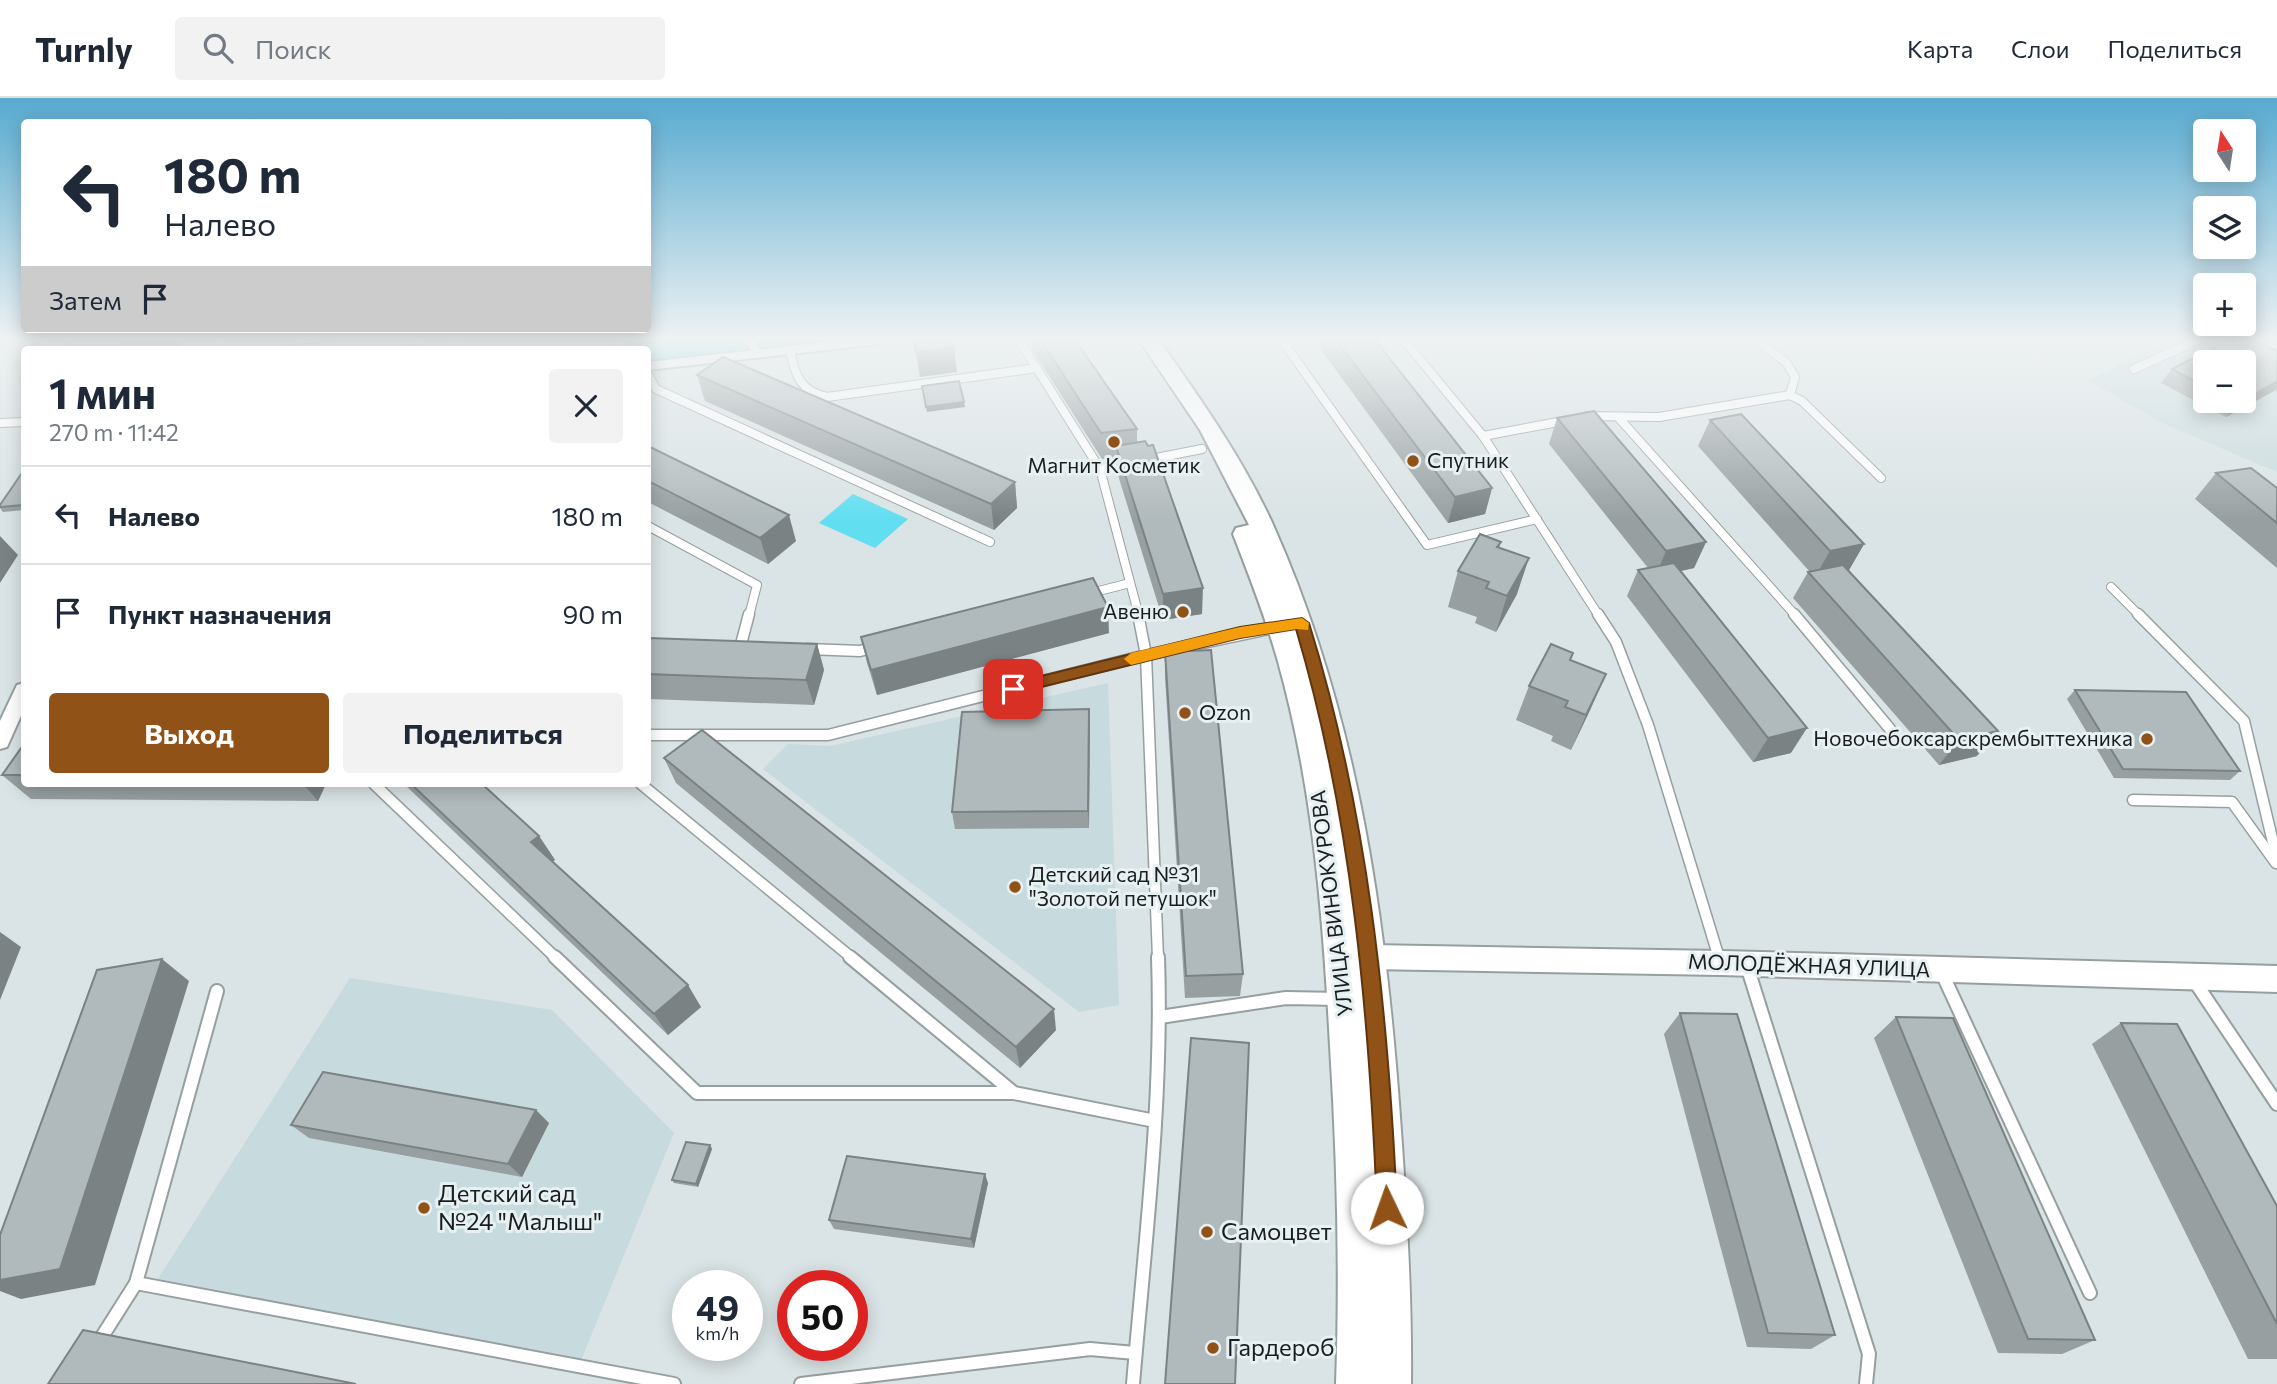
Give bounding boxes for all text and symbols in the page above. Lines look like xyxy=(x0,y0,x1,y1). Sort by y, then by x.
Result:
search box xyxy=(175,17,665,80)
text: Turnly xyxy=(35,28,133,69)
icon: search xyxy=(199,29,237,67)
text: Поиск xyxy=(255,33,332,64)
text: Карта xyxy=(1907,34,1973,63)
text: Слои xyxy=(2011,34,2069,63)
text: Поделиться xyxy=(2107,34,2242,63)
north arrow xyxy=(2193,119,2256,182)
map controls xyxy=(2193,119,2256,413)
text: 180 m xyxy=(164,143,301,203)
icon: left xyxy=(49,147,140,238)
button: layers xyxy=(2193,196,2256,259)
text: Налево xyxy=(164,203,276,243)
button: + xyxy=(2193,273,2256,336)
icon: arrive xyxy=(136,280,174,318)
text: Затем xyxy=(49,284,122,315)
button: − xyxy=(2193,350,2256,413)
text: 1 мин xyxy=(49,366,156,418)
button: close xyxy=(549,369,623,443)
text: 270 m · 11:42 xyxy=(49,418,179,446)
marker: Магнит Косметик xyxy=(1106,434,1122,450)
place label: Спутник xyxy=(1427,447,1509,472)
place label: Магнит Косметик xyxy=(1027,452,1201,477)
marker: Спутник xyxy=(1405,453,1421,469)
icon: left xyxy=(49,496,87,534)
text: Налево xyxy=(108,500,200,531)
text: 180 m xyxy=(551,500,623,531)
icon: arrive xyxy=(49,594,87,632)
text: Пункт назначения xyxy=(108,598,332,629)
text: 90 m xyxy=(563,598,623,629)
place label: Авеню xyxy=(1103,598,1169,623)
marker: Авеню xyxy=(1175,604,1191,620)
pin xyxy=(983,659,1043,719)
icon: arrive xyxy=(994,670,1032,708)
button: Выход xyxy=(49,693,329,773)
button: Поделиться xyxy=(343,693,623,773)
place label: Ozon xyxy=(1199,699,1251,724)
marker: Ozon xyxy=(1177,705,1193,721)
place label: Новочебоксарскрембыттехника xyxy=(1813,725,2133,750)
marker: Новочебоксарскрембыттехника xyxy=(2139,731,2155,747)
street label: УЛИЦА ВИНОКУРОВА xyxy=(1304,789,1357,1018)
place label: Детский сад №31 "Золотой петушок" xyxy=(1029,861,1217,910)
marker: Детский сад №31 "Золотой петушок" xyxy=(1007,879,1023,895)
street label: МОЛОДЁЖНАЯ УЛИЦА xyxy=(1687,948,1931,981)
position arrow xyxy=(1350,1171,1424,1245)
place label: Детский сад №24 "Малыш" xyxy=(438,1178,602,1235)
marker: Детский сад №24 "Малыш" xyxy=(416,1200,432,1216)
place label: Самоцвет xyxy=(1221,1216,1332,1245)
marker: Самоцвет xyxy=(1199,1224,1215,1240)
speed limit sign: 50 xyxy=(777,1270,868,1361)
text: 49 xyxy=(696,1285,739,1328)
text: km/h xyxy=(696,1322,739,1344)
place label: Гардероб xyxy=(1227,1332,1335,1361)
marker: Гардероб xyxy=(1205,1340,1221,1356)

